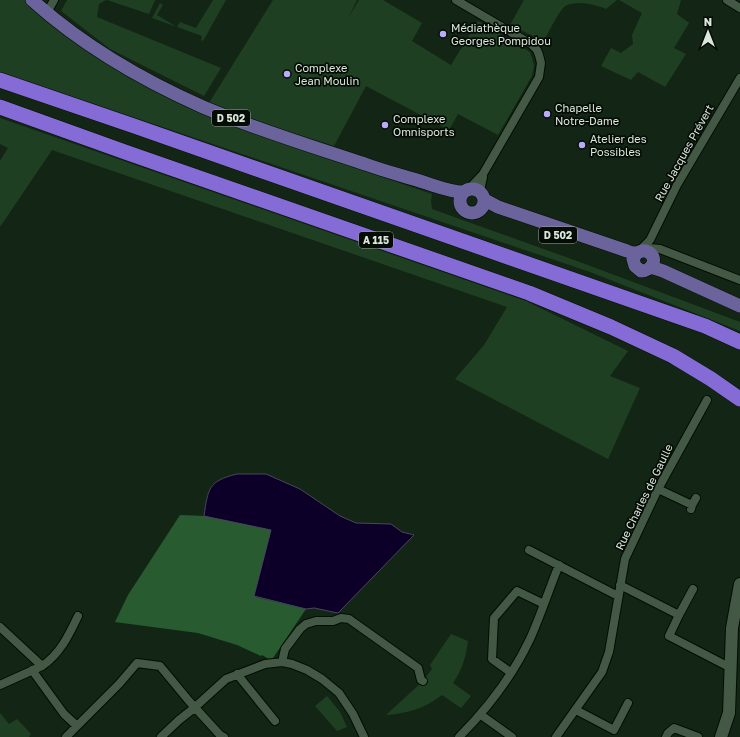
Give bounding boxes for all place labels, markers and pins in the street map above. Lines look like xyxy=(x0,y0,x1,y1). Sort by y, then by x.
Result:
place label: Médiathèque Georges Pompidou xyxy=(451,21,551,47)
marker: Médiathèque Georges Pompidou xyxy=(438,29,448,39)
place label: Complexe Jean Moulin xyxy=(295,61,359,87)
marker: Complexe Jean Moulin xyxy=(282,69,292,79)
place label: Chapelle Notre-Dame xyxy=(555,101,619,127)
marker: Chapelle Notre-Dame xyxy=(542,109,552,119)
place label: Complexe Omnisports xyxy=(393,112,455,138)
marker: Complexe Omnisports xyxy=(380,120,390,130)
place label: Atelier des Possibles xyxy=(590,132,647,158)
marker: Atelier des Possibles xyxy=(577,140,587,150)

